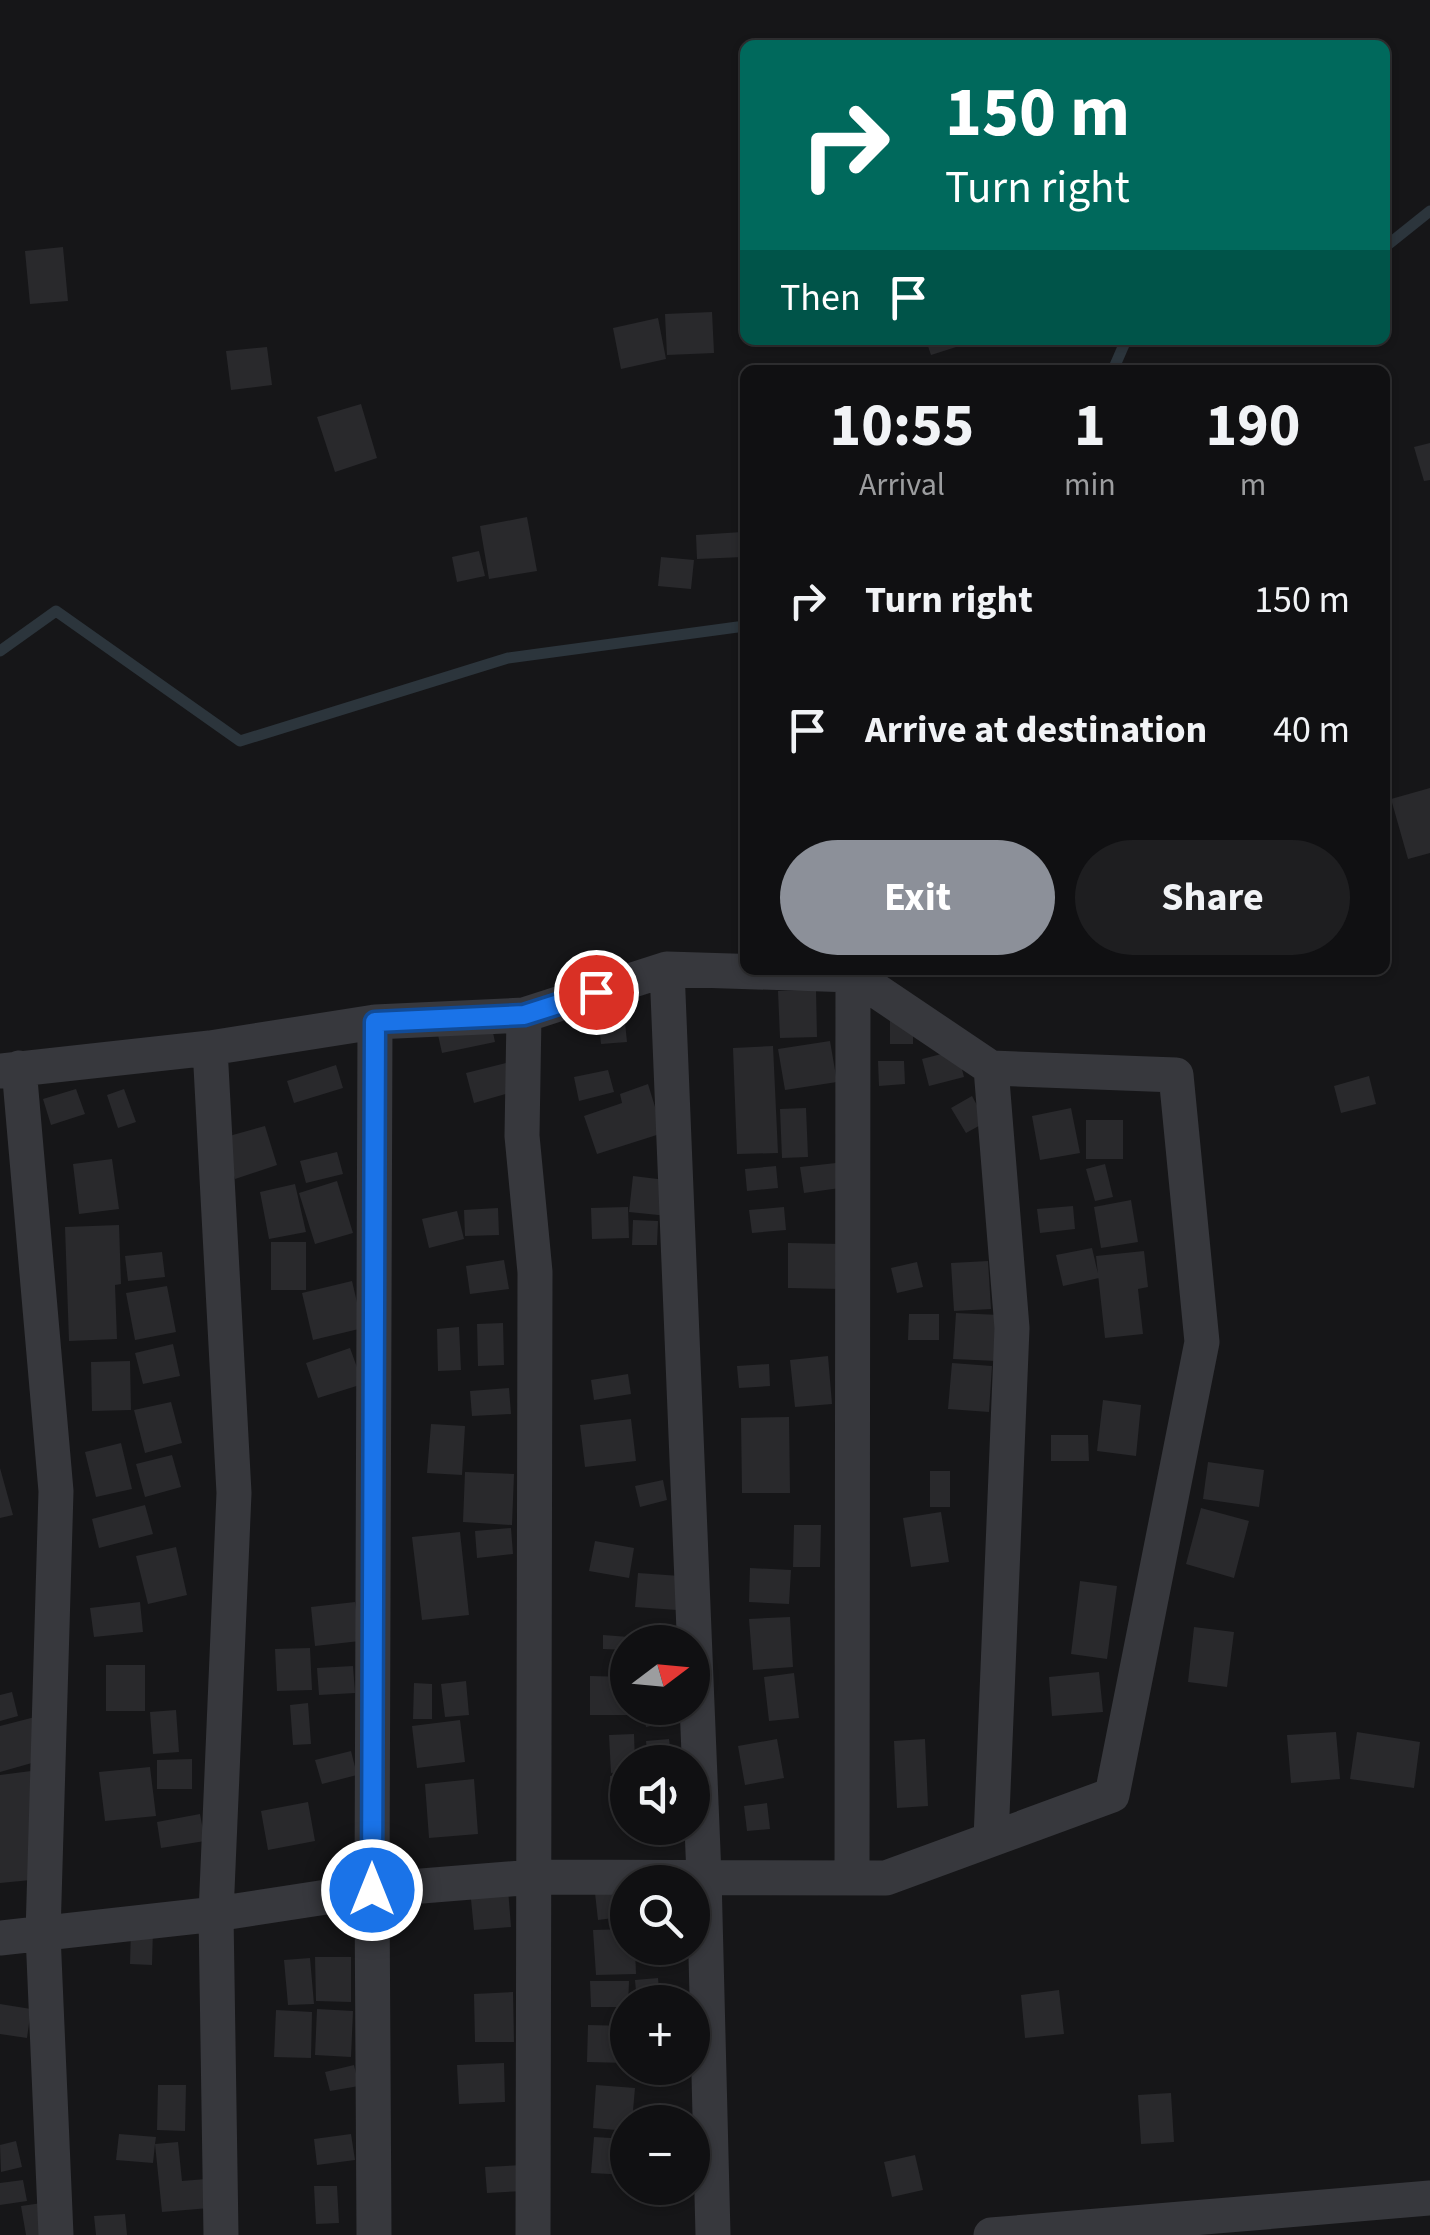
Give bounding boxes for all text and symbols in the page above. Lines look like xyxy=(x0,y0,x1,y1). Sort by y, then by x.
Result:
text: 150 m xyxy=(945,63,1130,163)
icon: right xyxy=(780,80,910,210)
text: Turn right xyxy=(945,156,1130,220)
icon: arrive xyxy=(881,270,936,325)
text: Then xyxy=(780,271,861,325)
text: 10:55 xyxy=(830,384,974,469)
text: 1 xyxy=(1074,384,1106,469)
text: 190 xyxy=(1205,384,1300,469)
text: Arrival xyxy=(859,462,945,508)
text: min xyxy=(1064,462,1116,508)
text: m xyxy=(1240,462,1266,508)
icon: right xyxy=(780,573,835,628)
text: Turn right xyxy=(865,573,1033,627)
text: 150 m xyxy=(1254,573,1350,627)
icon: arrive xyxy=(780,703,835,758)
text: Arrive at destination xyxy=(865,703,1207,757)
text: 40 m xyxy=(1273,703,1350,757)
button: Exit xyxy=(780,840,1055,955)
button: Share xyxy=(1075,840,1350,955)
pin xyxy=(554,950,639,1035)
icon: arrive xyxy=(569,965,624,1020)
north arrow xyxy=(610,1625,710,1725)
map controls xyxy=(610,1625,710,2205)
button: sound xyxy=(610,1745,710,1845)
position arrow xyxy=(320,1838,424,1942)
button: search xyxy=(610,1865,710,1965)
button: + xyxy=(610,1985,710,2085)
button: − xyxy=(610,2105,710,2205)

